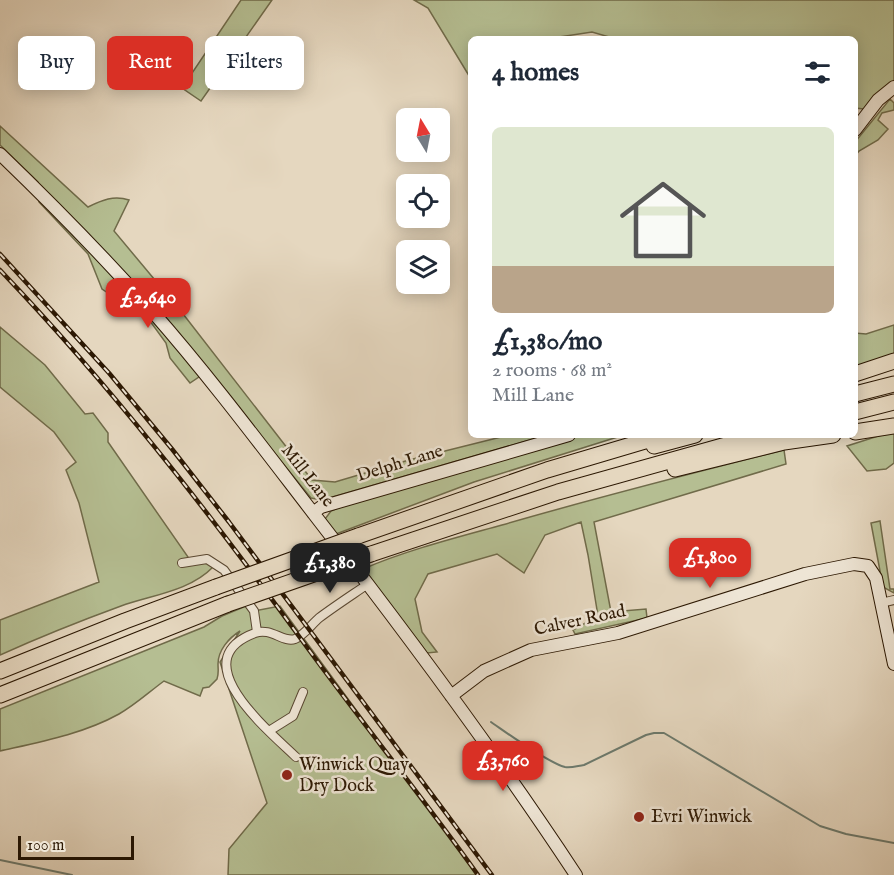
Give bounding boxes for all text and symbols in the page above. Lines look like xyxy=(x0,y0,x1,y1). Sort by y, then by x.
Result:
chip: Buy xyxy=(18,36,95,90)
chip: Rent xyxy=(107,36,193,90)
chip: Filters xyxy=(205,36,304,90)
text: 4 homes xyxy=(492,56,579,89)
icon: filters xyxy=(801,56,834,89)
north arrow xyxy=(396,108,450,162)
map controls xyxy=(396,108,450,294)
icon: home xyxy=(609,166,717,274)
button: locate xyxy=(396,174,450,228)
button: layers xyxy=(396,240,450,294)
pin: £2,640 xyxy=(99,278,197,329)
text: £2,640 xyxy=(120,285,176,310)
text: £1,380/mo xyxy=(492,325,602,358)
text: 2 rooms · 68 m² xyxy=(492,358,612,383)
text: Mill Lane xyxy=(492,383,574,408)
street label: Mill Lane xyxy=(275,440,339,512)
street label: Delph Lane xyxy=(354,440,446,488)
pin: £1,800 xyxy=(661,538,759,589)
pin: £1,380 xyxy=(281,543,379,594)
text: £1,800 xyxy=(683,545,737,570)
text: £1,380 xyxy=(304,550,356,575)
street label: Calver Road xyxy=(532,600,628,642)
pin: £3,760 xyxy=(454,741,552,792)
text: £3,760 xyxy=(476,748,530,773)
place label: Winwick Quay Dry Dock xyxy=(299,754,409,798)
marker: Winwick Quay Dry Dock xyxy=(280,768,294,782)
place label: Evri Winwick xyxy=(651,806,752,829)
marker: Evri Winwick xyxy=(632,810,646,824)
scale bar xyxy=(18,833,134,860)
text: 100 m xyxy=(27,836,64,856)

